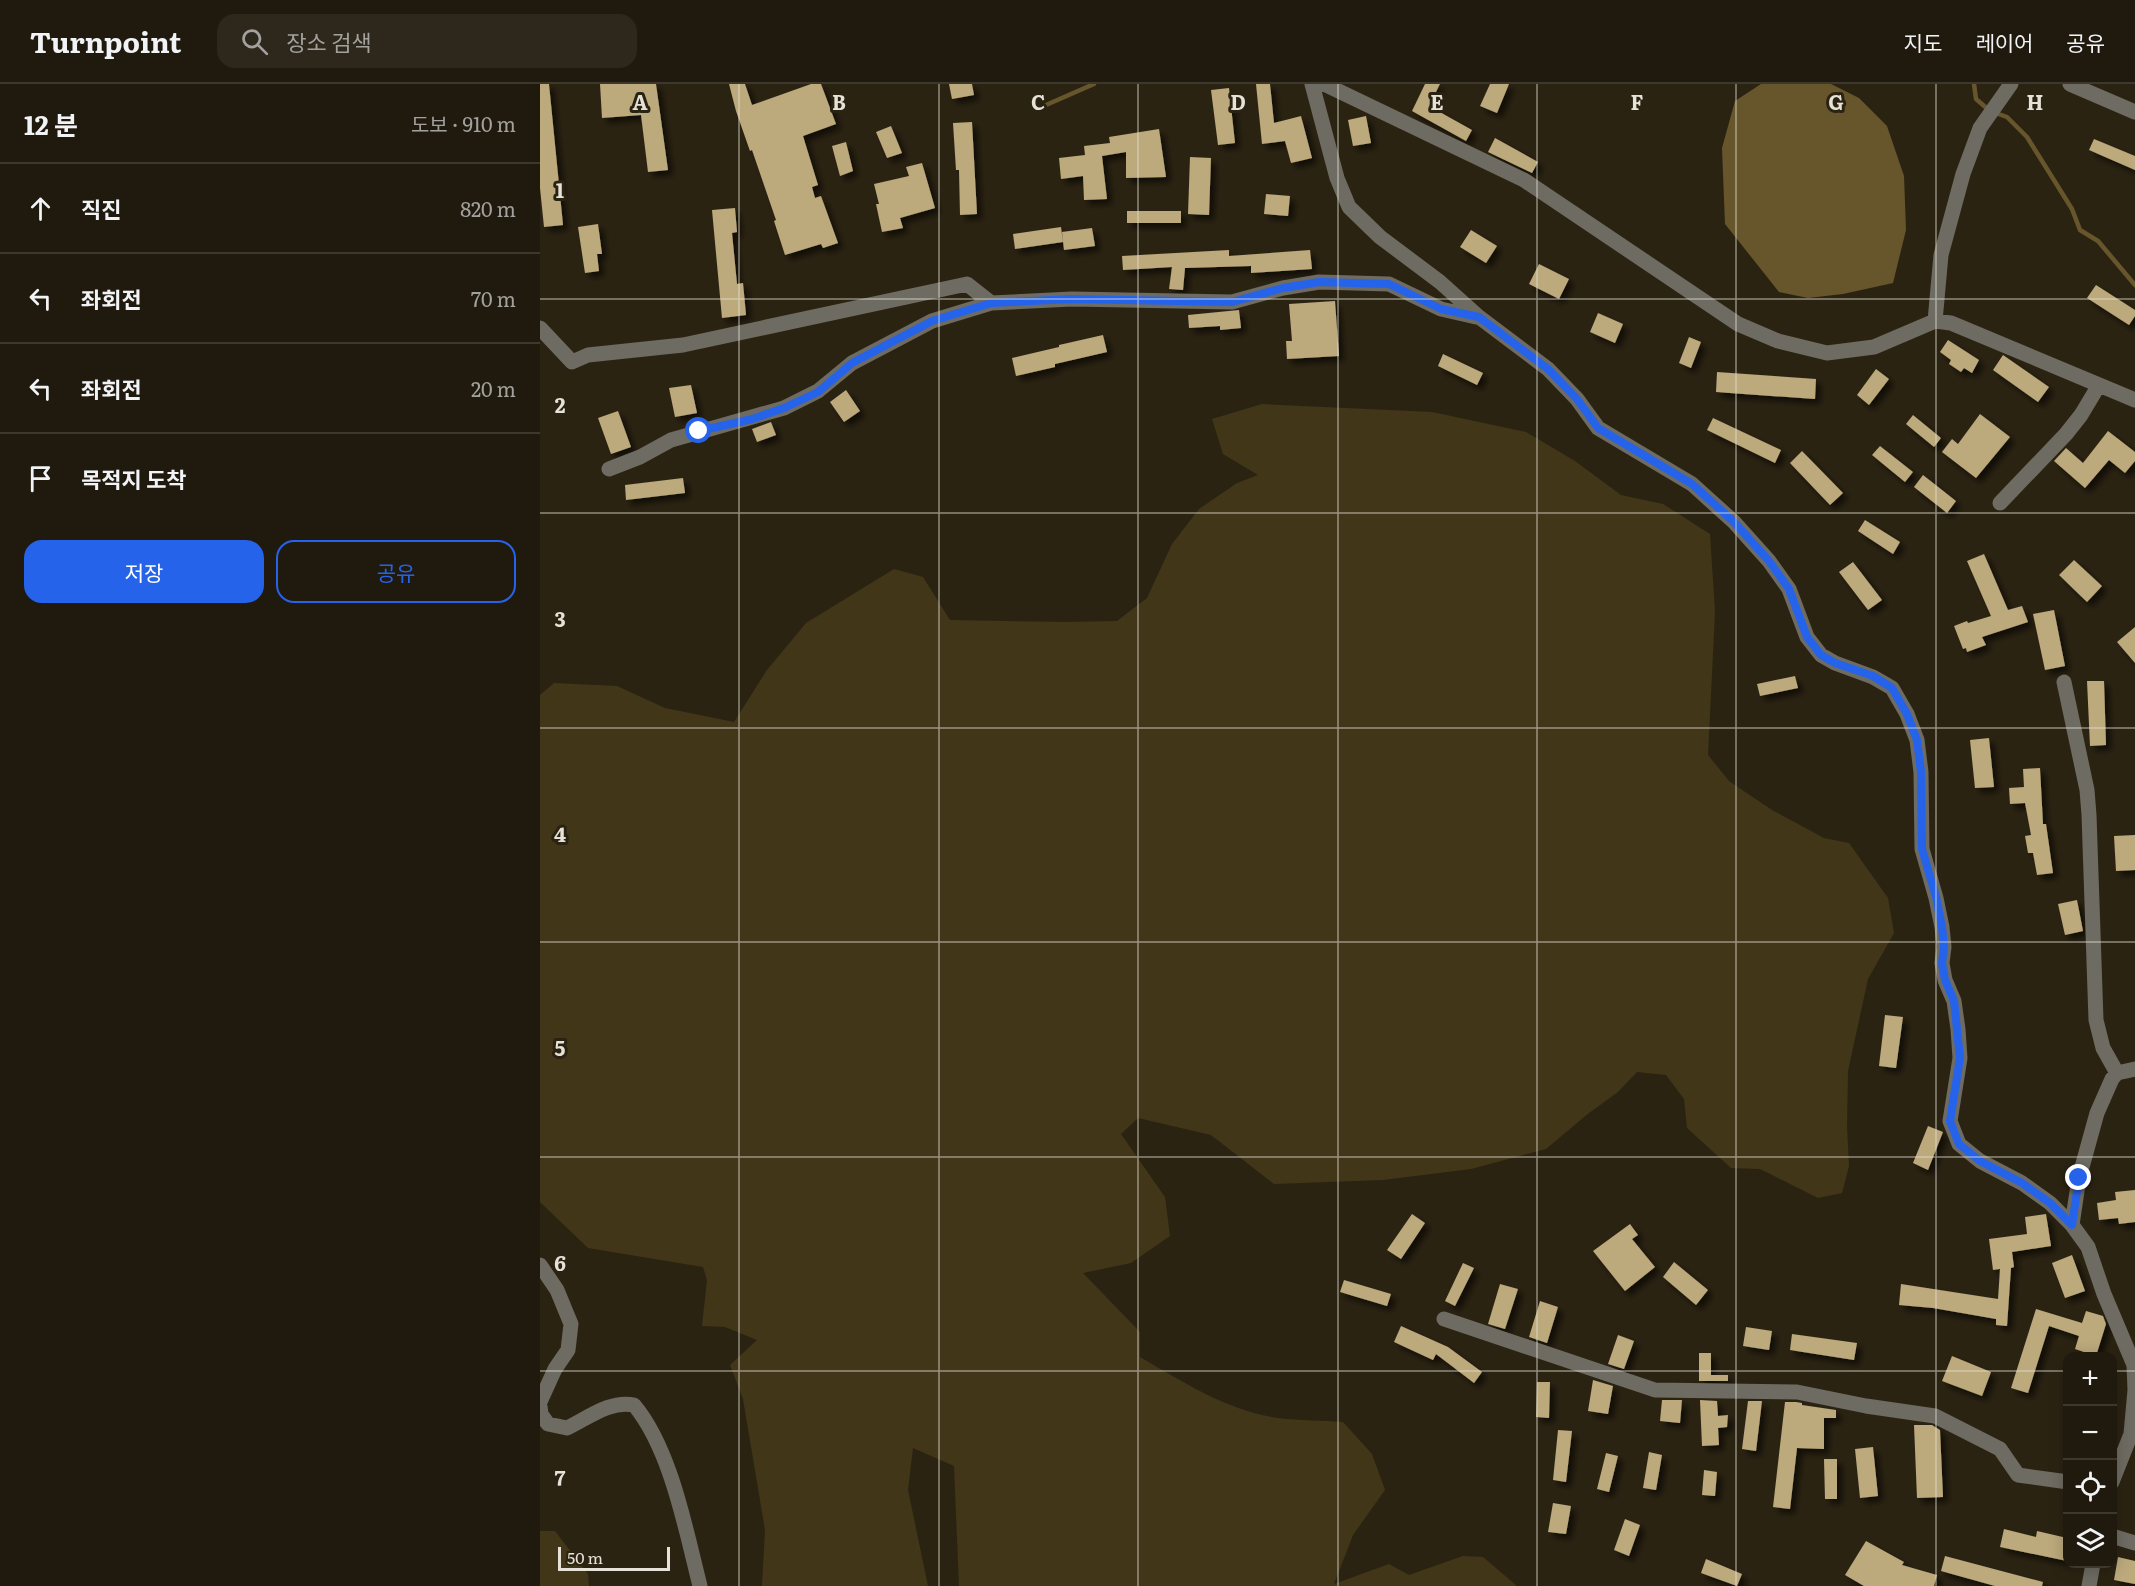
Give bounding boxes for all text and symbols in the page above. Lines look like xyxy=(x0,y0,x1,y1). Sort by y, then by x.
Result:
search box xyxy=(217,14,637,68)
text: Turnpoint xyxy=(30,20,181,62)
icon: search xyxy=(238,25,271,58)
text: 장소 검색 xyxy=(286,25,372,58)
text: 지도 xyxy=(1904,26,1942,57)
text: 레이어 xyxy=(1975,26,2033,57)
text: 공유 xyxy=(2066,26,2105,57)
text: A xyxy=(632,86,648,116)
text: B xyxy=(832,86,846,116)
text: C xyxy=(1031,86,1045,116)
text: D xyxy=(1230,86,1246,116)
text: E xyxy=(1430,86,1444,116)
text: F xyxy=(1631,86,1644,116)
text: G xyxy=(1828,86,1844,116)
text: H xyxy=(2027,86,2043,116)
text: 12 분 xyxy=(24,104,78,143)
text: 도보 · 910 m xyxy=(411,108,516,138)
text: 1 xyxy=(556,174,564,204)
icon: ahead xyxy=(24,192,57,225)
text: 직진 xyxy=(81,192,121,225)
text: 820 m xyxy=(460,193,516,223)
icon: left xyxy=(24,282,57,315)
text: 좌회전 xyxy=(81,282,142,315)
text: 70 m xyxy=(471,283,516,313)
icon: left xyxy=(24,372,57,405)
text: 좌회전 xyxy=(81,372,142,405)
text: 20 m xyxy=(471,373,516,403)
text: 2 xyxy=(555,389,566,419)
route start xyxy=(685,417,711,443)
icon: arrive xyxy=(24,462,57,495)
text: 목적지 도착 xyxy=(81,462,187,495)
button: 저장 xyxy=(24,540,264,603)
button: 공유 xyxy=(276,540,516,603)
text: 3 xyxy=(554,603,566,633)
text: 4 xyxy=(554,818,566,848)
text: 5 xyxy=(555,1032,566,1062)
route end xyxy=(2065,1164,2091,1190)
text: 6 xyxy=(554,1247,566,1277)
map controls xyxy=(2063,1352,2117,1568)
button: + xyxy=(2063,1352,2117,1406)
button: − xyxy=(2063,1406,2117,1460)
button: locate xyxy=(2063,1460,2117,1514)
text: 7 xyxy=(555,1462,566,1492)
button: layers xyxy=(2063,1514,2117,1568)
scale bar xyxy=(558,1544,670,1572)
text: 50 m xyxy=(567,1545,603,1569)

